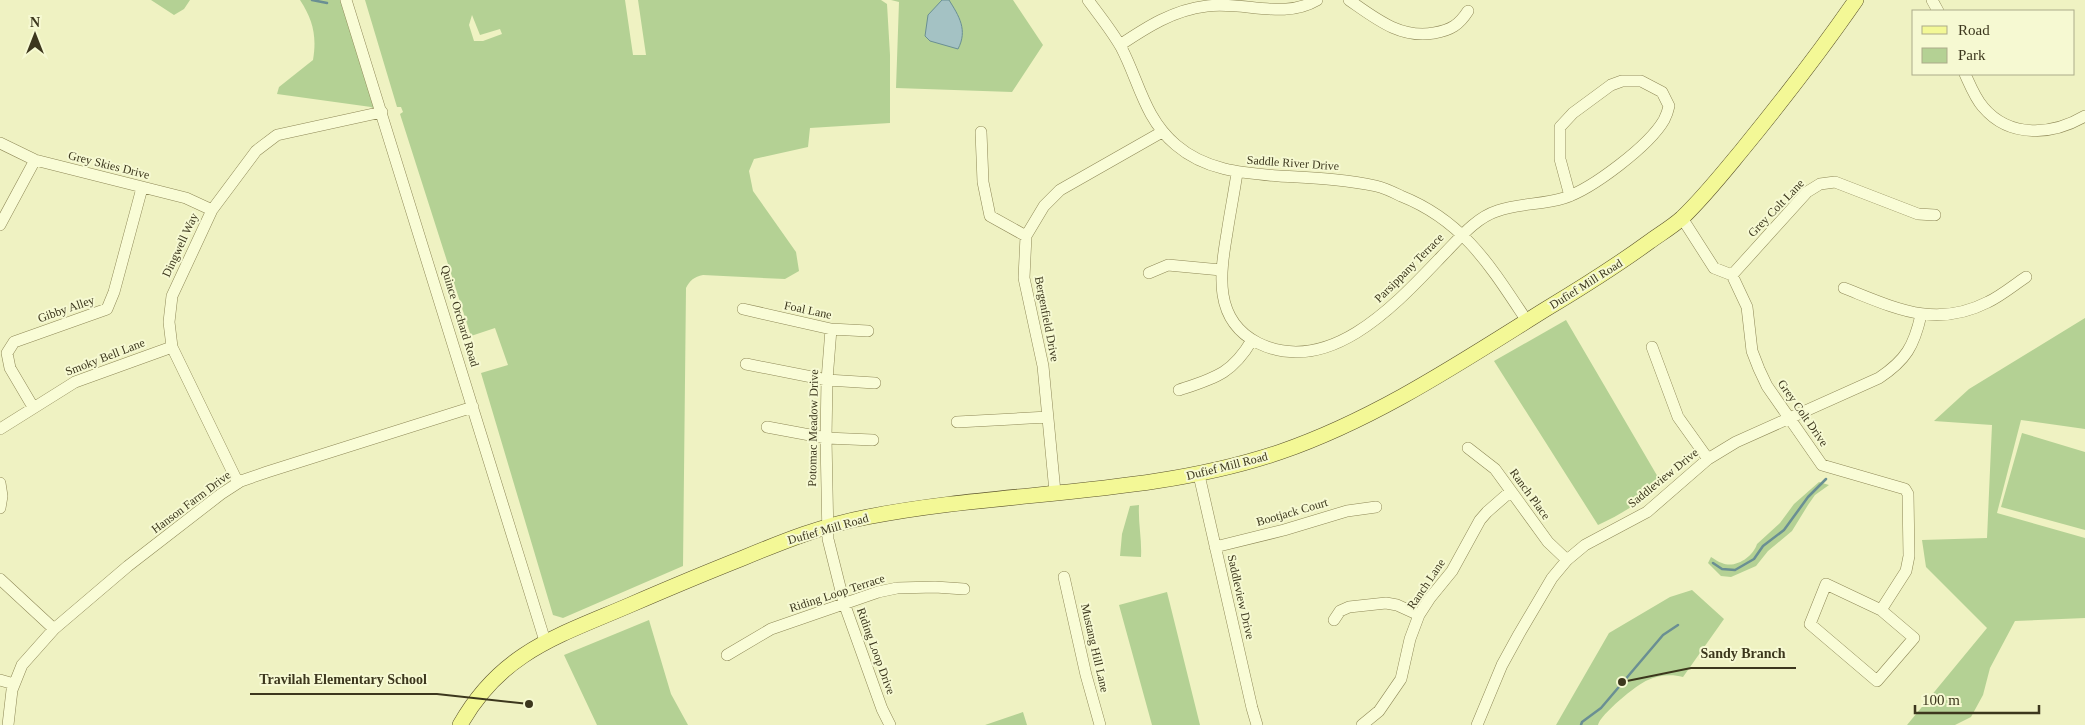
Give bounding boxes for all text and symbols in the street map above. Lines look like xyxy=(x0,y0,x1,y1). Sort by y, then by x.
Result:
north arrow xyxy=(10,10,60,60)
legend xyxy=(1912,10,2075,75)
text: N xyxy=(30,15,40,30)
text: Road xyxy=(1958,22,1990,38)
text: Park xyxy=(1958,47,1986,63)
street label: Grey Skies Drive xyxy=(67,148,151,182)
street label: Saddle River Drive xyxy=(1246,153,1340,173)
street label: Grey Colt Lane xyxy=(1745,176,1807,240)
street label: Dingwell Way xyxy=(159,211,201,279)
street label: Parsippany Terrace xyxy=(1372,231,1446,305)
street label: Dufief Mill Road xyxy=(1547,256,1625,312)
street label: Quince Orchard Road xyxy=(438,264,482,368)
street label: Bergenfield Drive xyxy=(1032,275,1062,363)
street label: Gibby Alley xyxy=(36,293,96,325)
street label: Foal Lane xyxy=(783,298,833,322)
street label: Smoky Bell Lane xyxy=(63,335,147,379)
street label: Potomac Meadow Drive xyxy=(805,369,821,487)
street label: Grey Colt Drive xyxy=(1775,377,1831,449)
street label: Saddleview Drive xyxy=(1625,445,1701,511)
street label: Dufief Mill Road xyxy=(1185,449,1269,483)
street label: Ranch Place xyxy=(1507,466,1553,522)
street label: Hanson Farm Drive xyxy=(149,468,233,536)
street label: Bootjack Court xyxy=(1255,495,1330,529)
street label: Dufief Mill Road xyxy=(786,511,870,547)
street label: Saddleview Drive xyxy=(1224,553,1258,641)
street label: Ranch Lane xyxy=(1404,556,1448,612)
street label: Riding Loop Terrace xyxy=(787,571,887,615)
street label: Mustang Hill Lane xyxy=(1078,602,1112,694)
street label: Riding Loop Drive xyxy=(854,606,898,696)
callout: Sandy Branch xyxy=(1691,639,1796,668)
text: Sandy Branch xyxy=(1700,646,1786,661)
callout: Travilah Elementary School xyxy=(250,665,437,694)
text: Travilah Elementary School xyxy=(259,672,427,687)
scale bar xyxy=(1915,682,2039,714)
text: 100 m xyxy=(1922,692,1960,708)

